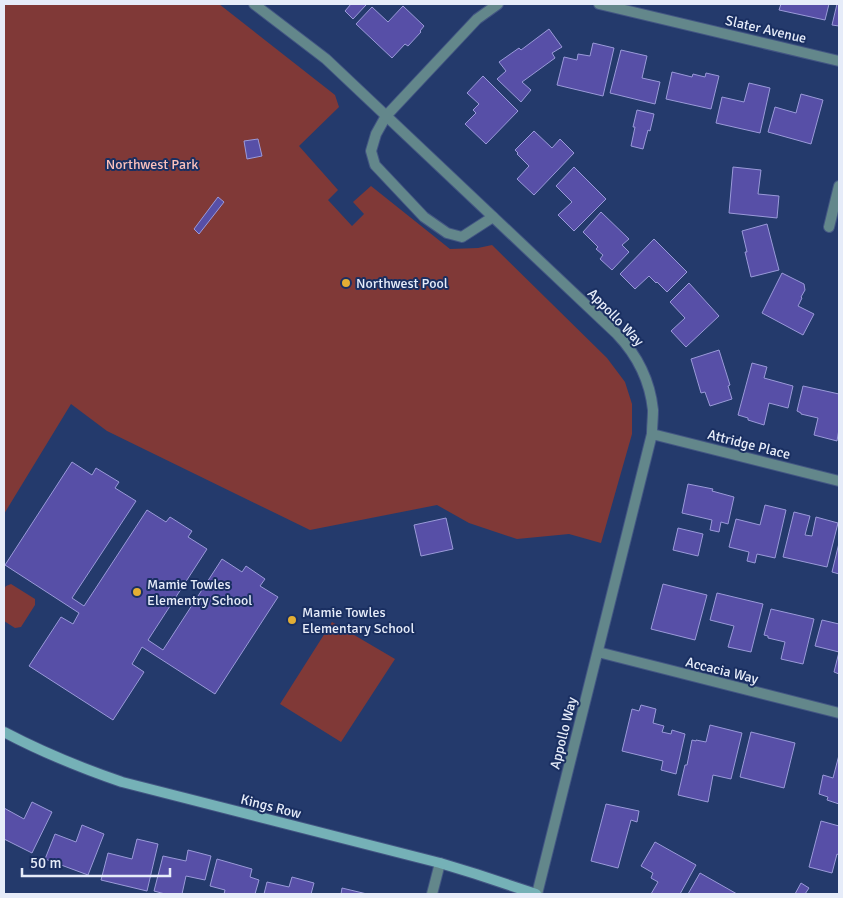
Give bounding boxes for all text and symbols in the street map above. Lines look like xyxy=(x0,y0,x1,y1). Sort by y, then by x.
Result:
street label: Slater Avenue xyxy=(724,12,808,47)
park label: Northwest Park xyxy=(106,156,198,173)
place label: Northwest Pool xyxy=(356,275,448,292)
marker: Northwest Pool xyxy=(340,277,352,289)
street label: Appollo Way xyxy=(584,285,648,350)
street label: Attridge Place xyxy=(706,426,792,463)
place label: Mamie Towles Elementry School xyxy=(147,576,252,609)
marker: Mamie Towles Elementry School xyxy=(131,586,143,598)
place label: Mamie Towles Elementary School xyxy=(302,604,415,637)
marker: Mamie Towles Elementary School xyxy=(286,614,298,626)
street label: Accacia Way xyxy=(684,653,760,688)
street label: Appollo Way xyxy=(546,695,581,771)
street label: Kings Row xyxy=(239,791,303,822)
scale bar xyxy=(22,846,170,878)
text: 50 m xyxy=(30,854,61,872)

